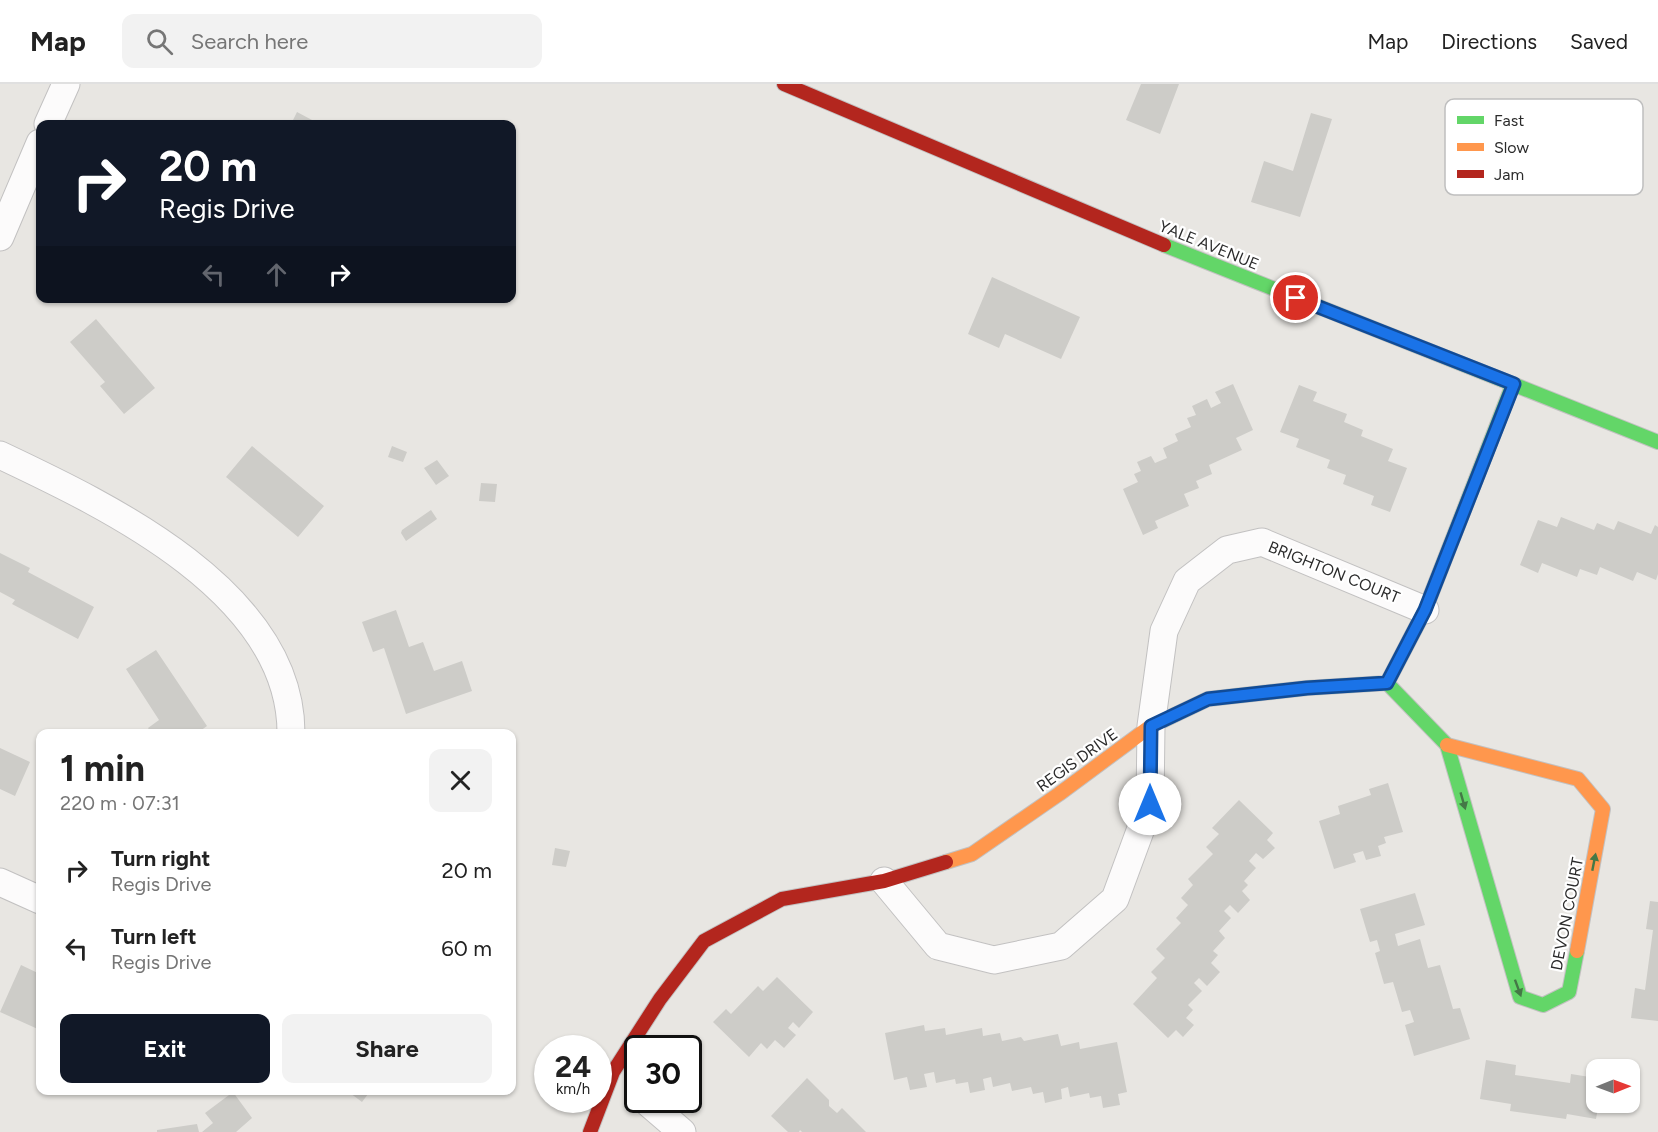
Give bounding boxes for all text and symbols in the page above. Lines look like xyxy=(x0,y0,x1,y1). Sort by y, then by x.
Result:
search box xyxy=(122,14,542,68)
text: Map xyxy=(30,24,86,58)
icon: search xyxy=(143,25,176,58)
text: Search here xyxy=(191,28,308,55)
text: Map xyxy=(1367,29,1408,54)
text: Directions xyxy=(1441,29,1537,54)
text: Saved xyxy=(1570,29,1628,54)
legend xyxy=(1445,99,1643,195)
text: Fast xyxy=(1494,111,1524,130)
text: Slow xyxy=(1494,138,1529,157)
text: 20 m xyxy=(159,141,257,192)
icon: right xyxy=(60,144,138,222)
text: Jam xyxy=(1494,165,1524,184)
text: Regis Drive xyxy=(159,192,294,225)
street label: YALE AVENUE xyxy=(1156,216,1262,274)
icon: left xyxy=(197,258,230,291)
icon: ahead xyxy=(260,258,293,291)
icon: right xyxy=(323,258,356,291)
pin xyxy=(1270,272,1321,323)
icon: arrive xyxy=(1279,281,1312,314)
street label: BRIGHTON COURT xyxy=(1266,537,1403,607)
street label: REGIS DRIVE xyxy=(1033,724,1121,796)
text: 1 min xyxy=(60,747,145,790)
button: close xyxy=(429,749,492,812)
position arrow xyxy=(1118,772,1182,836)
text: 220 m · 07:31 xyxy=(60,791,180,815)
one-way arrow xyxy=(1459,792,1468,810)
text: Turn right xyxy=(111,845,210,872)
one-way arrow xyxy=(1590,852,1599,871)
icon: right xyxy=(60,854,93,887)
street label: DEVON COURT xyxy=(1547,856,1587,972)
text: 20 m xyxy=(441,857,492,884)
text: Regis Drive xyxy=(111,872,211,896)
text: Turn left xyxy=(111,923,197,950)
icon: left xyxy=(60,932,93,965)
text: 60 m xyxy=(441,935,492,962)
text: Regis Drive xyxy=(111,950,211,974)
one-way arrow xyxy=(1514,979,1524,997)
button: Exit xyxy=(60,1014,270,1083)
button: Share xyxy=(282,1014,492,1083)
speed limit sign: 30 xyxy=(624,1035,702,1113)
text: 24 xyxy=(555,1048,591,1085)
north arrow xyxy=(1586,1059,1640,1113)
map controls xyxy=(1586,1059,1640,1113)
text: km/h xyxy=(556,1080,590,1098)

